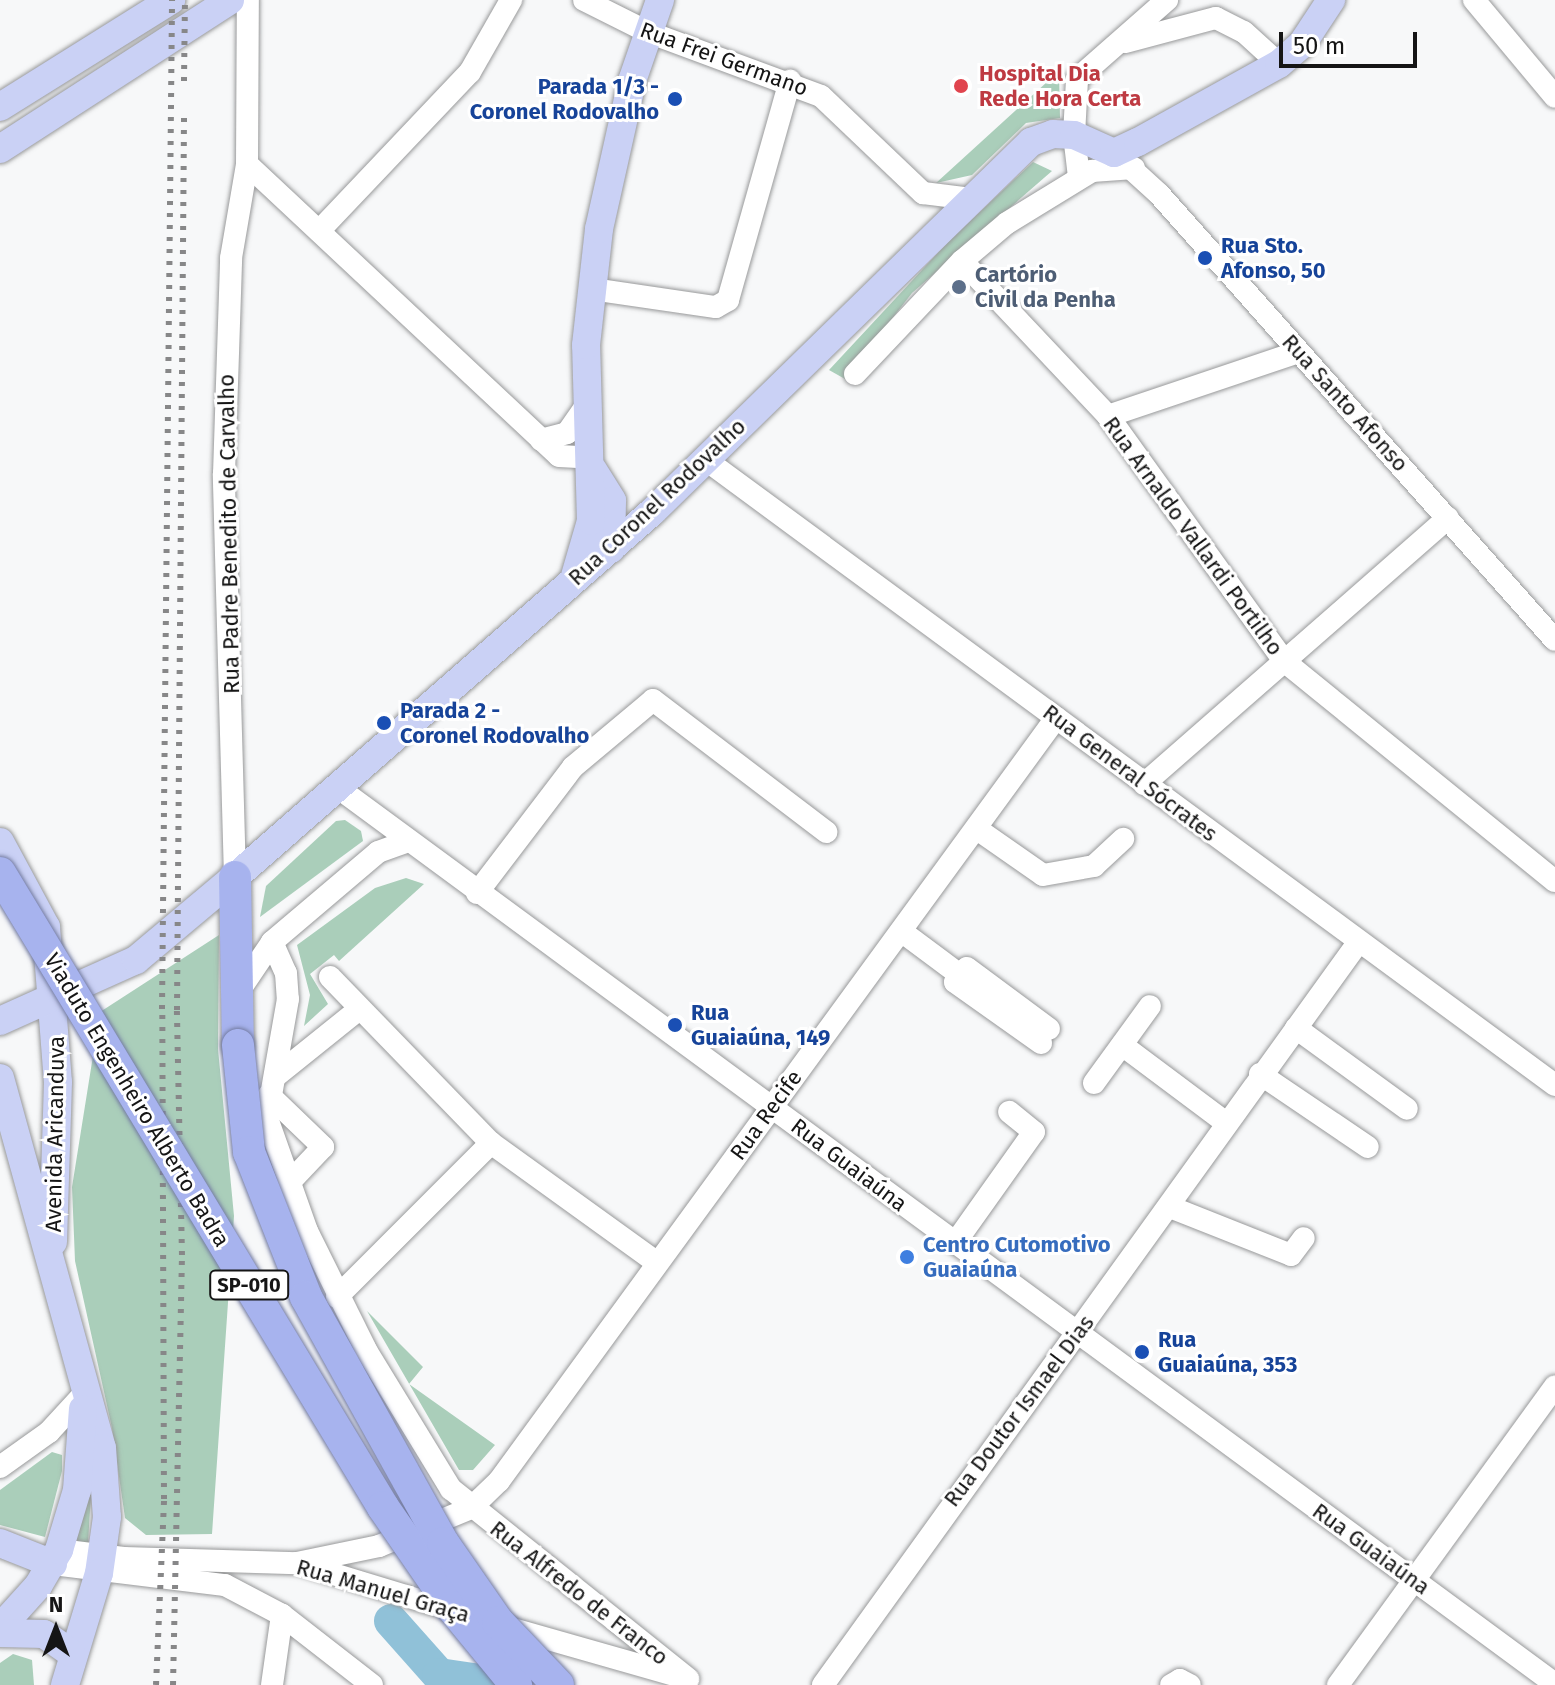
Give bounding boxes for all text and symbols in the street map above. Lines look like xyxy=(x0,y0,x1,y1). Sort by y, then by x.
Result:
street label: Rua Frei Germano xyxy=(636,16,812,102)
scale bar xyxy=(1283,16,1421,66)
text: 50 m xyxy=(1293,32,1345,60)
place label: Hospital Dia Rede Hora Certa xyxy=(979,60,1141,112)
place label: Parada 1/3 - Coronel Rodovalho xyxy=(470,73,659,124)
marker: Hospital Dia Rede Hora Certa xyxy=(950,75,972,97)
marker: Parada 1/3 - Coronel Rodovalho xyxy=(666,90,684,108)
place label: Rua Sto. Afonso, 50 xyxy=(1221,232,1326,284)
marker: Rua Sto. Afonso, 50 xyxy=(1196,249,1214,267)
place label: Cartório Civil da Penha xyxy=(975,261,1116,312)
marker: Cartório Civil da Penha xyxy=(950,278,968,296)
street label: Rua Santo Afonso xyxy=(1276,329,1414,477)
street label: Rua Padre Benedito de Carvalho xyxy=(213,374,245,694)
street label: Rua Arnaldo Vallardi Portilho xyxy=(1098,412,1288,660)
street label: Rua Coronel Rodovalho xyxy=(563,413,751,591)
place label: Parada 2 - Coronel Rodovalho xyxy=(400,697,589,748)
street label: Rua General Sócrates xyxy=(1038,699,1222,847)
marker: Parada 2 - Coronel Rodovalho xyxy=(375,714,393,732)
street label: Viaduto Engenheiro Alberto Badra xyxy=(39,948,235,1252)
place label: Rua Guaiaúna, 149 xyxy=(691,999,830,1050)
marker: Rua Guaiaúna, 149 xyxy=(666,1016,684,1034)
street label: Avenida Aricanduva xyxy=(40,1036,70,1232)
street label: Rua Recife xyxy=(725,1065,807,1165)
street label: Rua Guaiaúna xyxy=(786,1113,912,1217)
place label: Centro Cutomotivo Guaiaúna xyxy=(923,1231,1111,1282)
marker: Centro Cutomotivo Guaiaúna xyxy=(898,1248,916,1266)
road number: SP-010 xyxy=(209,1269,289,1301)
street label: Rua Doutor Ismael Dias xyxy=(938,1310,1100,1512)
place label: Rua Guaiaúna, 353 xyxy=(1158,1326,1297,1378)
marker: Rua Guaiaúna, 353 xyxy=(1133,1343,1151,1361)
street label: Rua Guaiaúna xyxy=(1307,1498,1435,1600)
street label: Rua Alfredo de Franco xyxy=(485,1515,673,1671)
street label: Rua Manuel Graça xyxy=(293,1554,473,1628)
north arrow xyxy=(16,1589,96,1669)
text: N xyxy=(49,1591,63,1618)

